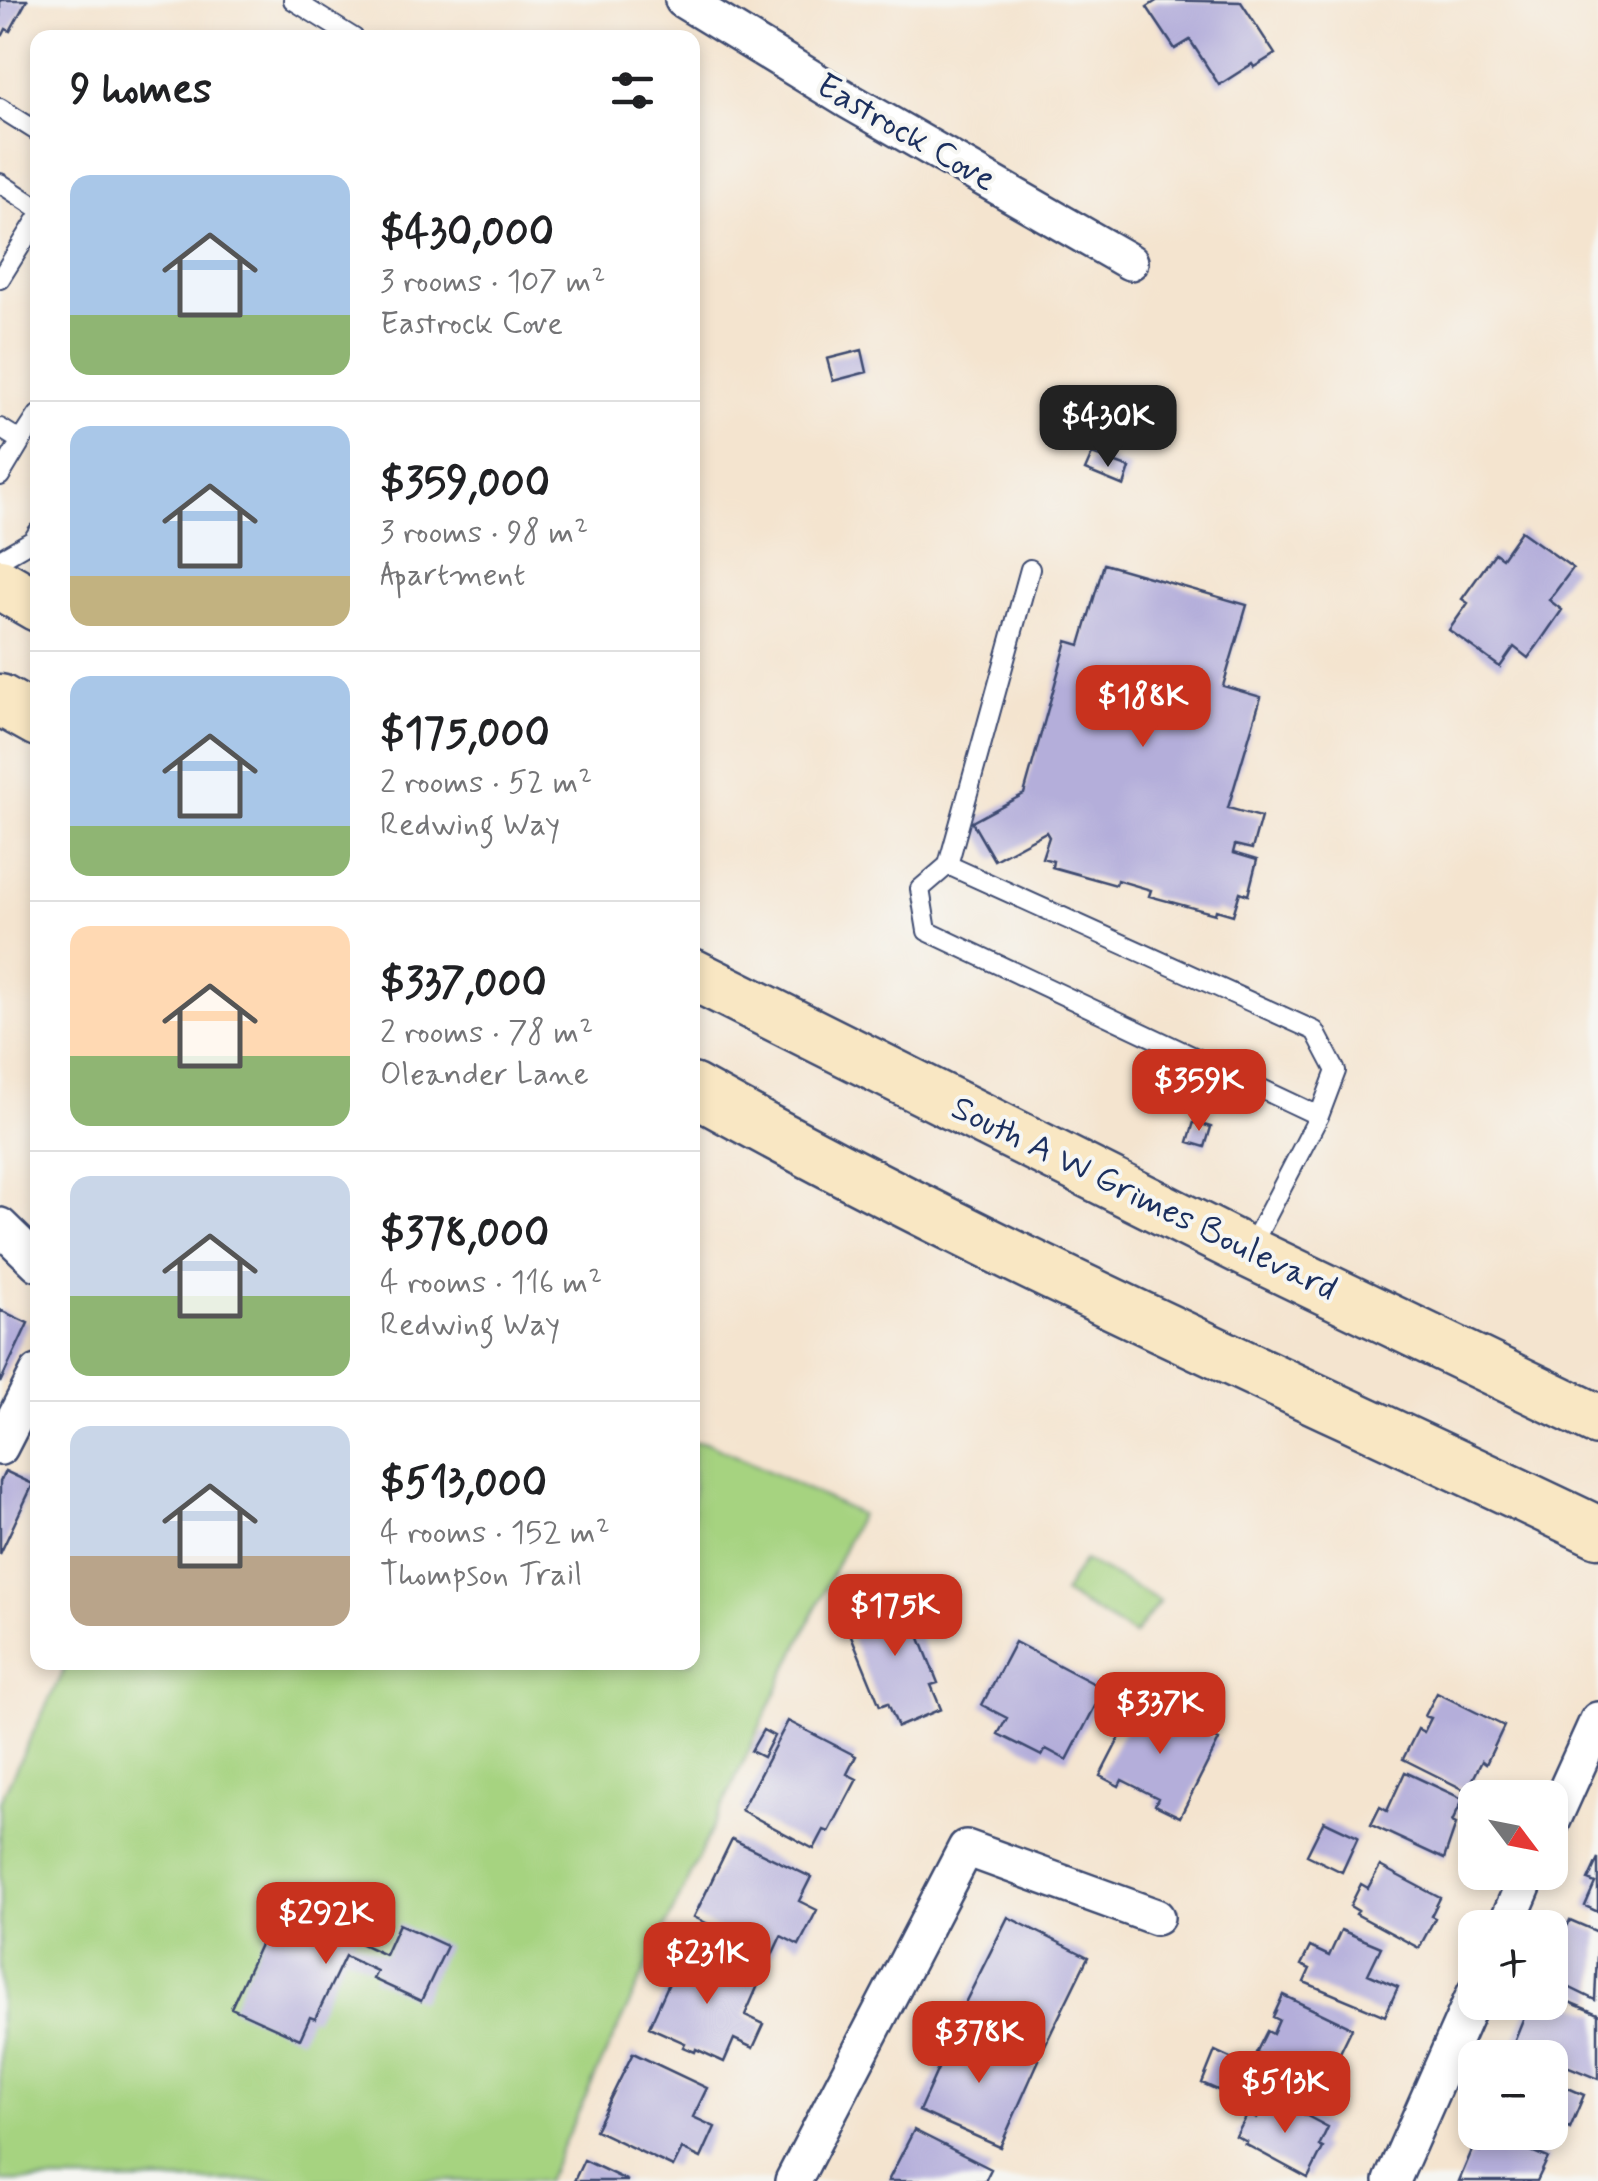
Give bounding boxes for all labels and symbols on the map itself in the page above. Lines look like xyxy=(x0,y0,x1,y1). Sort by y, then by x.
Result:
street label: Eastrock Cove xyxy=(808,63,1004,203)
pin: $430K xyxy=(1038,385,1178,470)
pin: $188K xyxy=(1073,665,1213,750)
pin: $359K xyxy=(1129,1049,1269,1134)
street label: South A W Grimes Boulevard xyxy=(944,1085,1344,1313)
pin: $175K xyxy=(825,1574,965,1659)
pin: $337K xyxy=(1090,1672,1230,1757)
north arrow xyxy=(1458,1780,1568,1890)
pin: $292K xyxy=(256,1882,396,1967)
pin: $231K xyxy=(637,1922,777,2007)
pin: $378K xyxy=(909,2001,1049,2086)
pin: $513K xyxy=(1215,2051,1355,2136)

